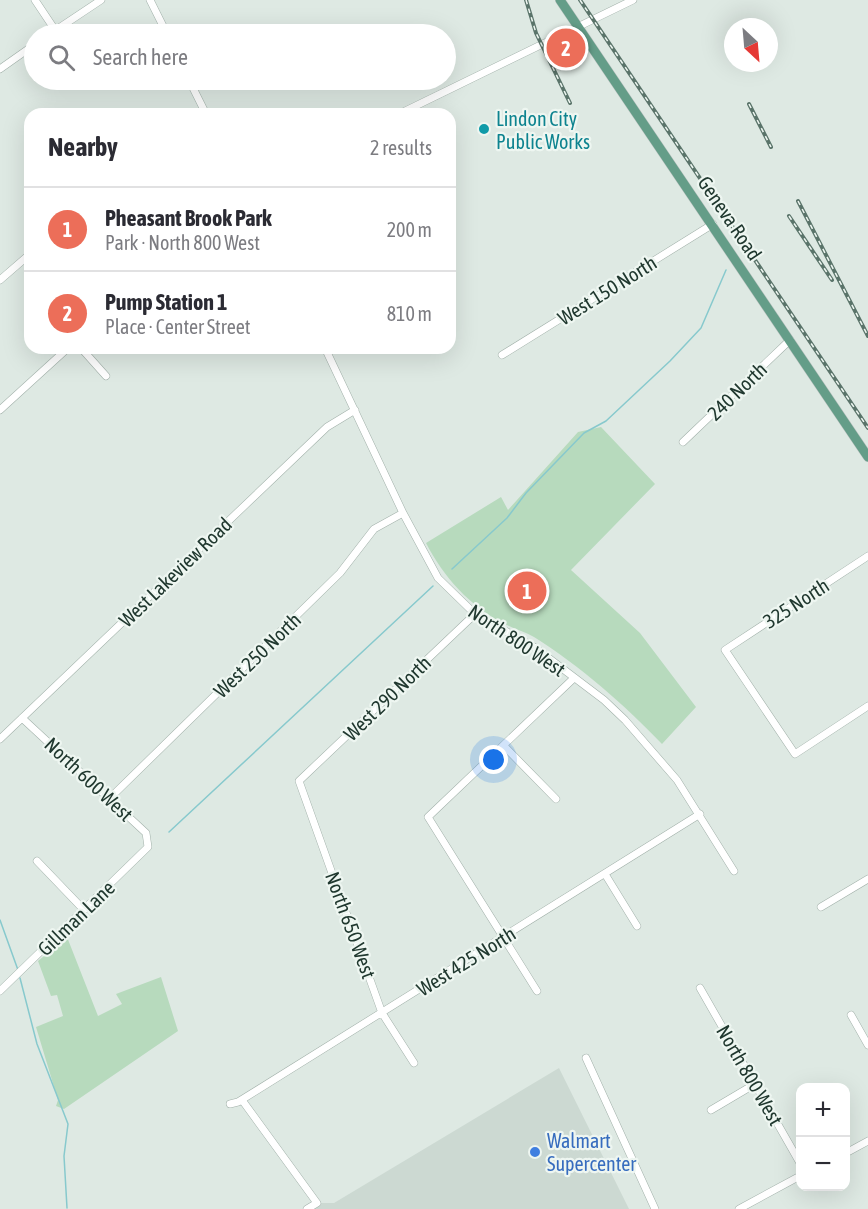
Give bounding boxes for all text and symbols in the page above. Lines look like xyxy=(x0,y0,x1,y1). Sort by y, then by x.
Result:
north arrow xyxy=(724,18,778,72)
search box xyxy=(24,24,456,90)
pin: 2 xyxy=(546,26,586,70)
icon: search xyxy=(45,41,78,74)
text: Search here xyxy=(93,44,188,70)
place label: Lindon City Public Works xyxy=(496,107,590,153)
marker: Lindon City Public Works xyxy=(477,122,491,136)
text: Nearby xyxy=(48,132,118,162)
text: 2 results xyxy=(370,136,432,159)
street label: Geneva Road xyxy=(693,172,767,264)
text: Pheasant Brook Park xyxy=(105,205,272,231)
text: 1 xyxy=(63,218,72,241)
text: 200 m xyxy=(387,218,432,241)
text: Park · North 800 West xyxy=(105,231,260,254)
street label: West 150 North xyxy=(553,251,661,329)
text: Pump Station 1 xyxy=(105,289,227,315)
text: 2 xyxy=(63,302,72,325)
text: 810 m xyxy=(387,302,432,325)
text: Place · Center Street xyxy=(105,315,251,338)
street label: 240 North xyxy=(703,357,771,425)
street label: West Lakeview Road xyxy=(114,513,236,631)
pin: 1 xyxy=(508,568,546,614)
street label: 325 North xyxy=(759,573,833,633)
street label: North 800 West xyxy=(464,599,570,681)
street label: West 250 North xyxy=(209,608,305,702)
street label: West 290 North xyxy=(339,651,435,745)
street label: North 600 West xyxy=(40,732,138,826)
your location xyxy=(479,745,508,774)
street label: North 650 West xyxy=(321,869,381,982)
street label: Gillman Lane xyxy=(33,876,119,960)
street label: West 425 North xyxy=(412,922,520,1000)
street label: North 800 West xyxy=(712,1021,788,1129)
map controls xyxy=(796,1083,850,1191)
button: + xyxy=(796,1083,850,1137)
place label: Walmart Supercenter xyxy=(547,1129,637,1175)
button: − xyxy=(796,1137,850,1191)
marker: Walmart Supercenter xyxy=(528,1145,542,1159)

